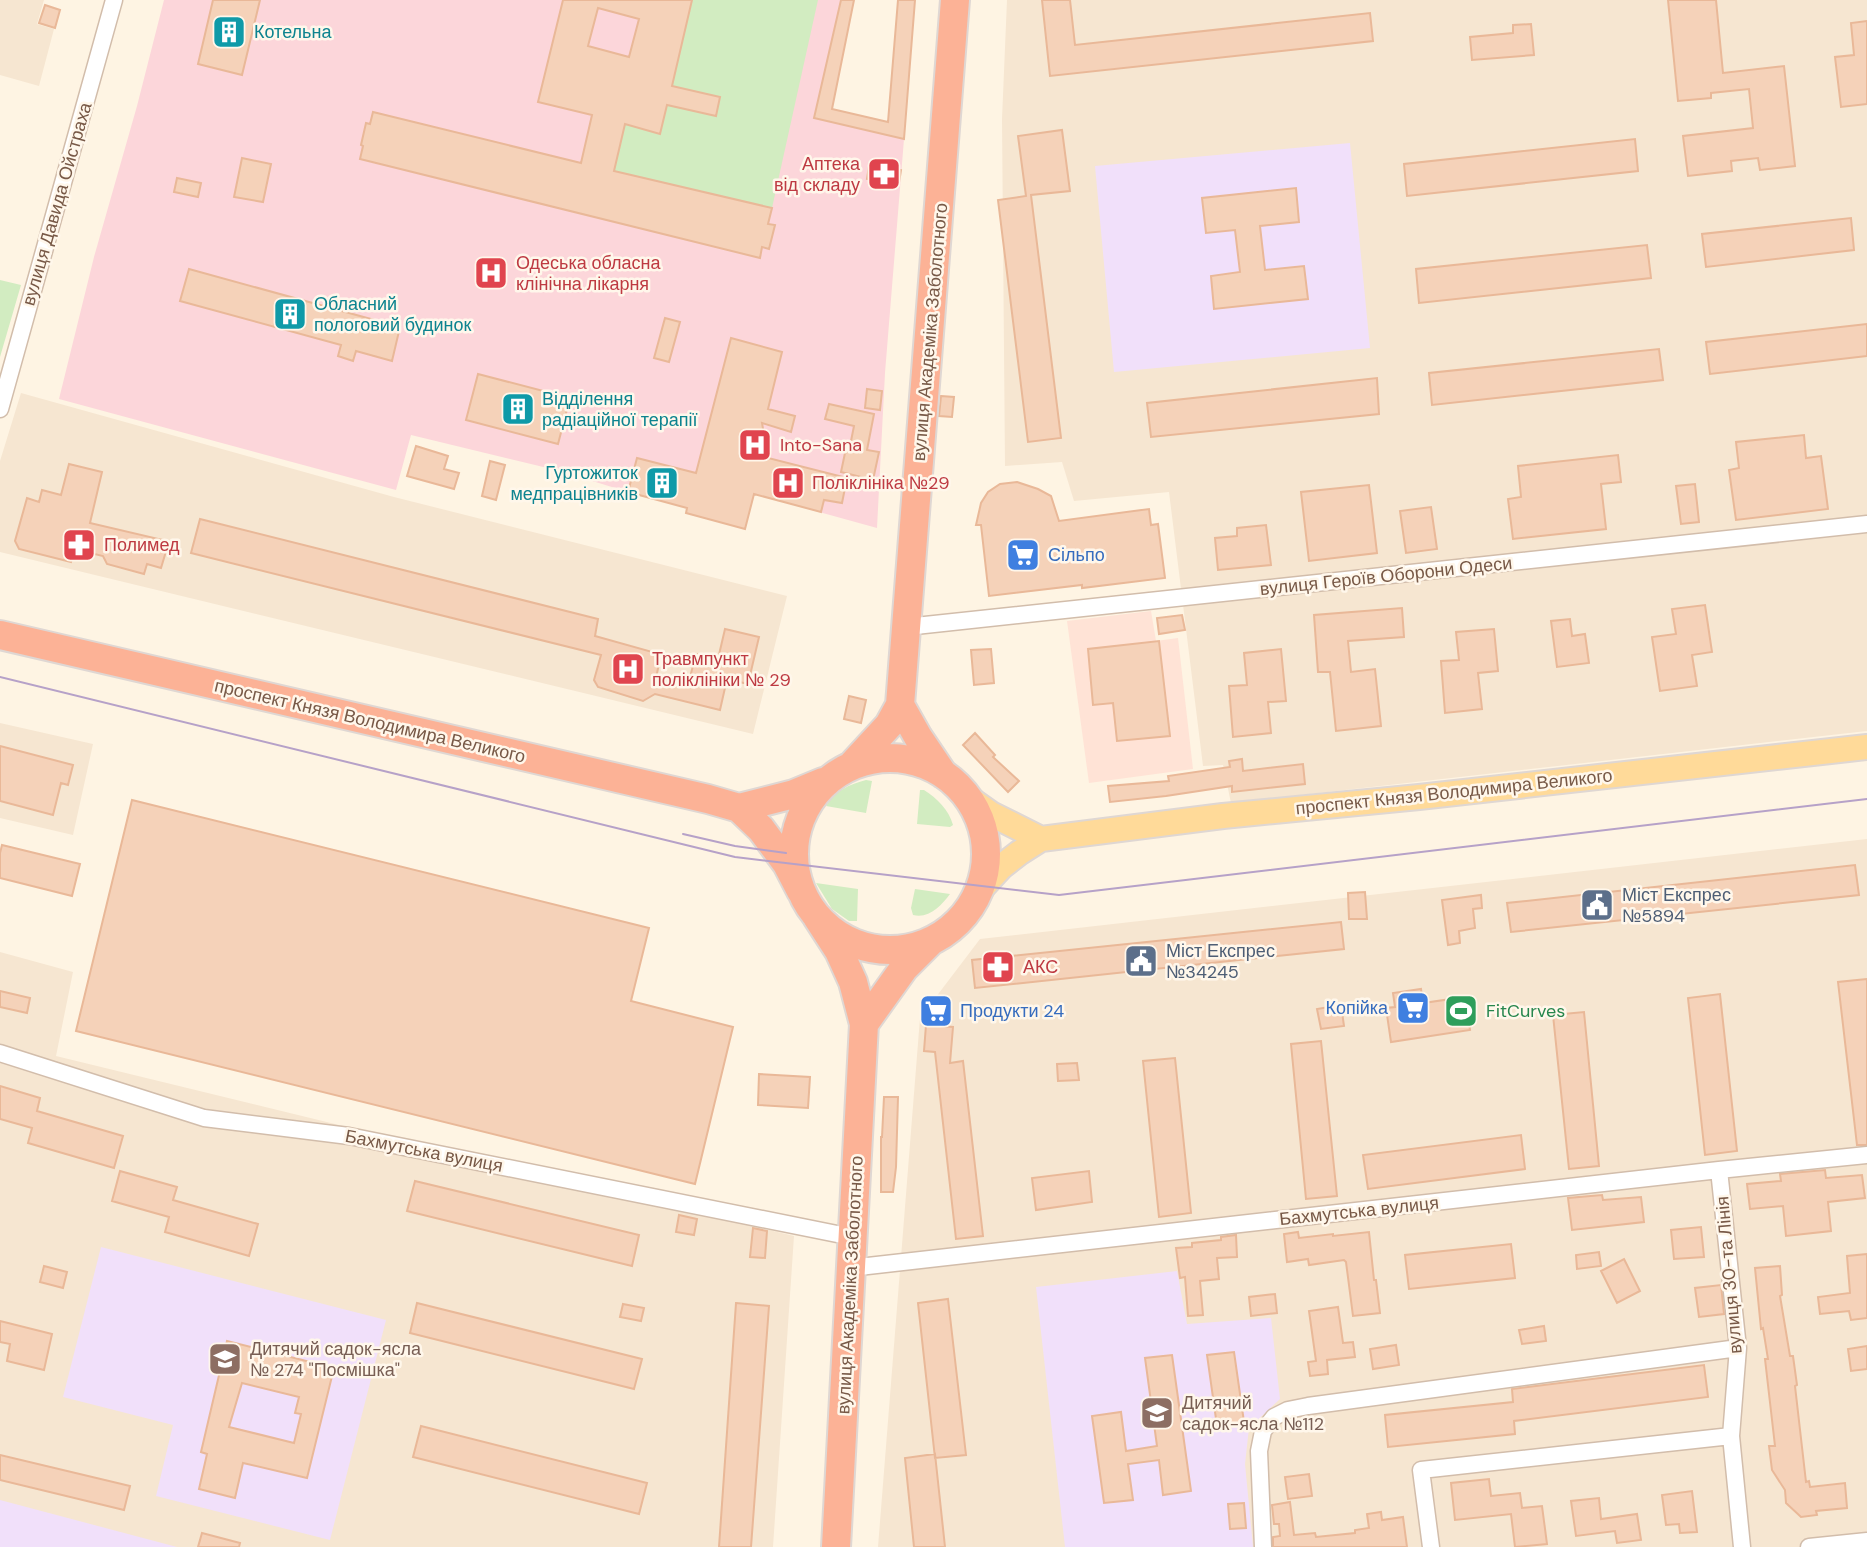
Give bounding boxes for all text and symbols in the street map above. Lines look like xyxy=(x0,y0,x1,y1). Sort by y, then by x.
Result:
building icon: Котельна xyxy=(210,13,248,51)
place label: Котельна xyxy=(254,20,332,44)
street label: вулиця Давида Ойстраха xyxy=(16,99,98,308)
place label: Аптека від складу xyxy=(774,152,861,197)
pharmacy icon: Аптека від складу xyxy=(865,155,903,193)
street label: вулиця Академіка Заболотного xyxy=(907,202,953,462)
place label: Одеська обласна клінічна лікарня xyxy=(516,251,662,296)
hospital icon: Одеська обласна клінічна лікарня xyxy=(472,254,510,292)
place label: Обласний пологовий будинок xyxy=(314,292,472,337)
building icon: Обласний пологовий будинок xyxy=(271,295,309,333)
place label: Відділення радіаційної терапії xyxy=(542,387,697,432)
building icon: Відділення радіаційної терапії xyxy=(499,390,537,428)
hospital icon: Into-Sana xyxy=(736,426,774,464)
place label: Into-Sana xyxy=(780,433,862,457)
place label: Гуртожиток медпрацівників xyxy=(510,461,638,506)
building icon: Гуртожиток медпрацівників xyxy=(643,464,681,502)
hospital icon: Поліклініка №29 xyxy=(769,464,807,502)
place label: Поліклініка №29 xyxy=(812,471,949,495)
pharmacy icon: Полимед xyxy=(60,526,98,564)
place label: Полимед xyxy=(104,533,180,557)
supermarket icon: Сільпо xyxy=(1004,536,1042,574)
place label: Сільпо xyxy=(1048,543,1105,567)
street label: вулиця Героїв Оборони Одеси xyxy=(1259,551,1513,601)
place label: Травмпункт поліклініки № 29 xyxy=(652,647,791,692)
hospital icon: Травмпункт поліклініки № 29 xyxy=(609,650,647,688)
street label: проспект Князя Володимира Великого xyxy=(212,673,528,769)
street label: проспект Князя Володимира Великого xyxy=(1294,763,1614,821)
place label: Міст Експрес №5894 xyxy=(1622,883,1731,928)
public building icon: Міст Експрес №5894 xyxy=(1578,886,1616,924)
place label: Міст Експрес №34245 xyxy=(1166,939,1275,984)
public building icon: Міст Експрес №34245 xyxy=(1122,942,1160,980)
pharmacy icon: АКС xyxy=(979,948,1017,986)
place label: АКС xyxy=(1023,955,1058,979)
supermarket icon: Копійка xyxy=(1394,989,1432,1027)
supermarket icon: Продукти 24 xyxy=(917,992,955,1030)
sports icon: FitCurves xyxy=(1442,992,1480,1030)
place label: Копійка xyxy=(1325,996,1389,1020)
place label: Продукти 24 xyxy=(960,999,1064,1023)
place label: FitCurves xyxy=(1486,999,1565,1023)
street label: Бахмутська вулиця xyxy=(343,1124,505,1178)
street label: вулиця Академіка Заболотного xyxy=(831,1155,869,1415)
street label: Бахмутська вулиця xyxy=(1278,1191,1440,1231)
street label: вулиця 30-та Лінія xyxy=(1710,1195,1748,1355)
place label: Дитячий садок-ясла № 274 "Посмішка" xyxy=(250,1337,422,1382)
school or university icon: Дитячий садок-ясла № 274 "Посмішка" xyxy=(206,1340,244,1378)
place label: Дитячий садок-ясла №112 xyxy=(1182,1391,1324,1436)
school or university icon: Дитячий садок-ясла №112 xyxy=(1138,1394,1176,1432)

